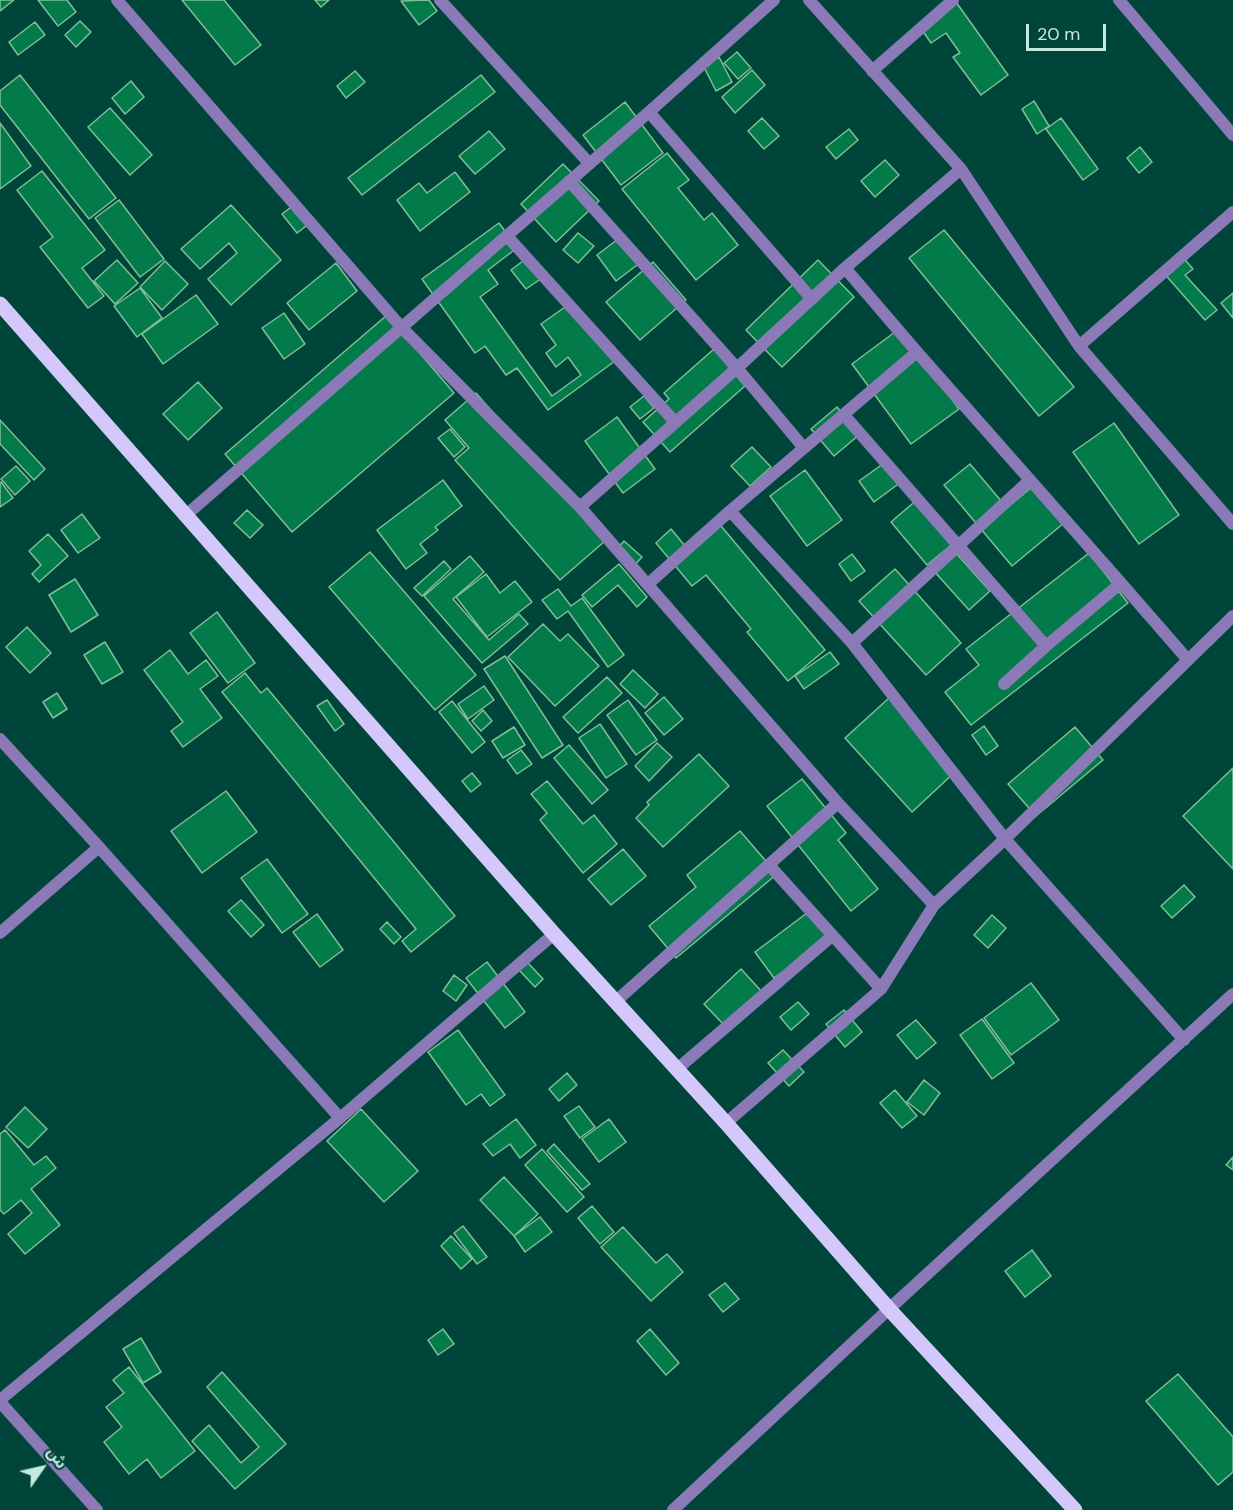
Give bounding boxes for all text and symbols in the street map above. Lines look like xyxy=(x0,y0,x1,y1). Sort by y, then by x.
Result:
scale bar xyxy=(1029,12,1108,50)
text: 20 m xyxy=(1037,22,1080,46)
north arrow xyxy=(12,1438,72,1498)
text: ش xyxy=(42,1443,72,1473)

